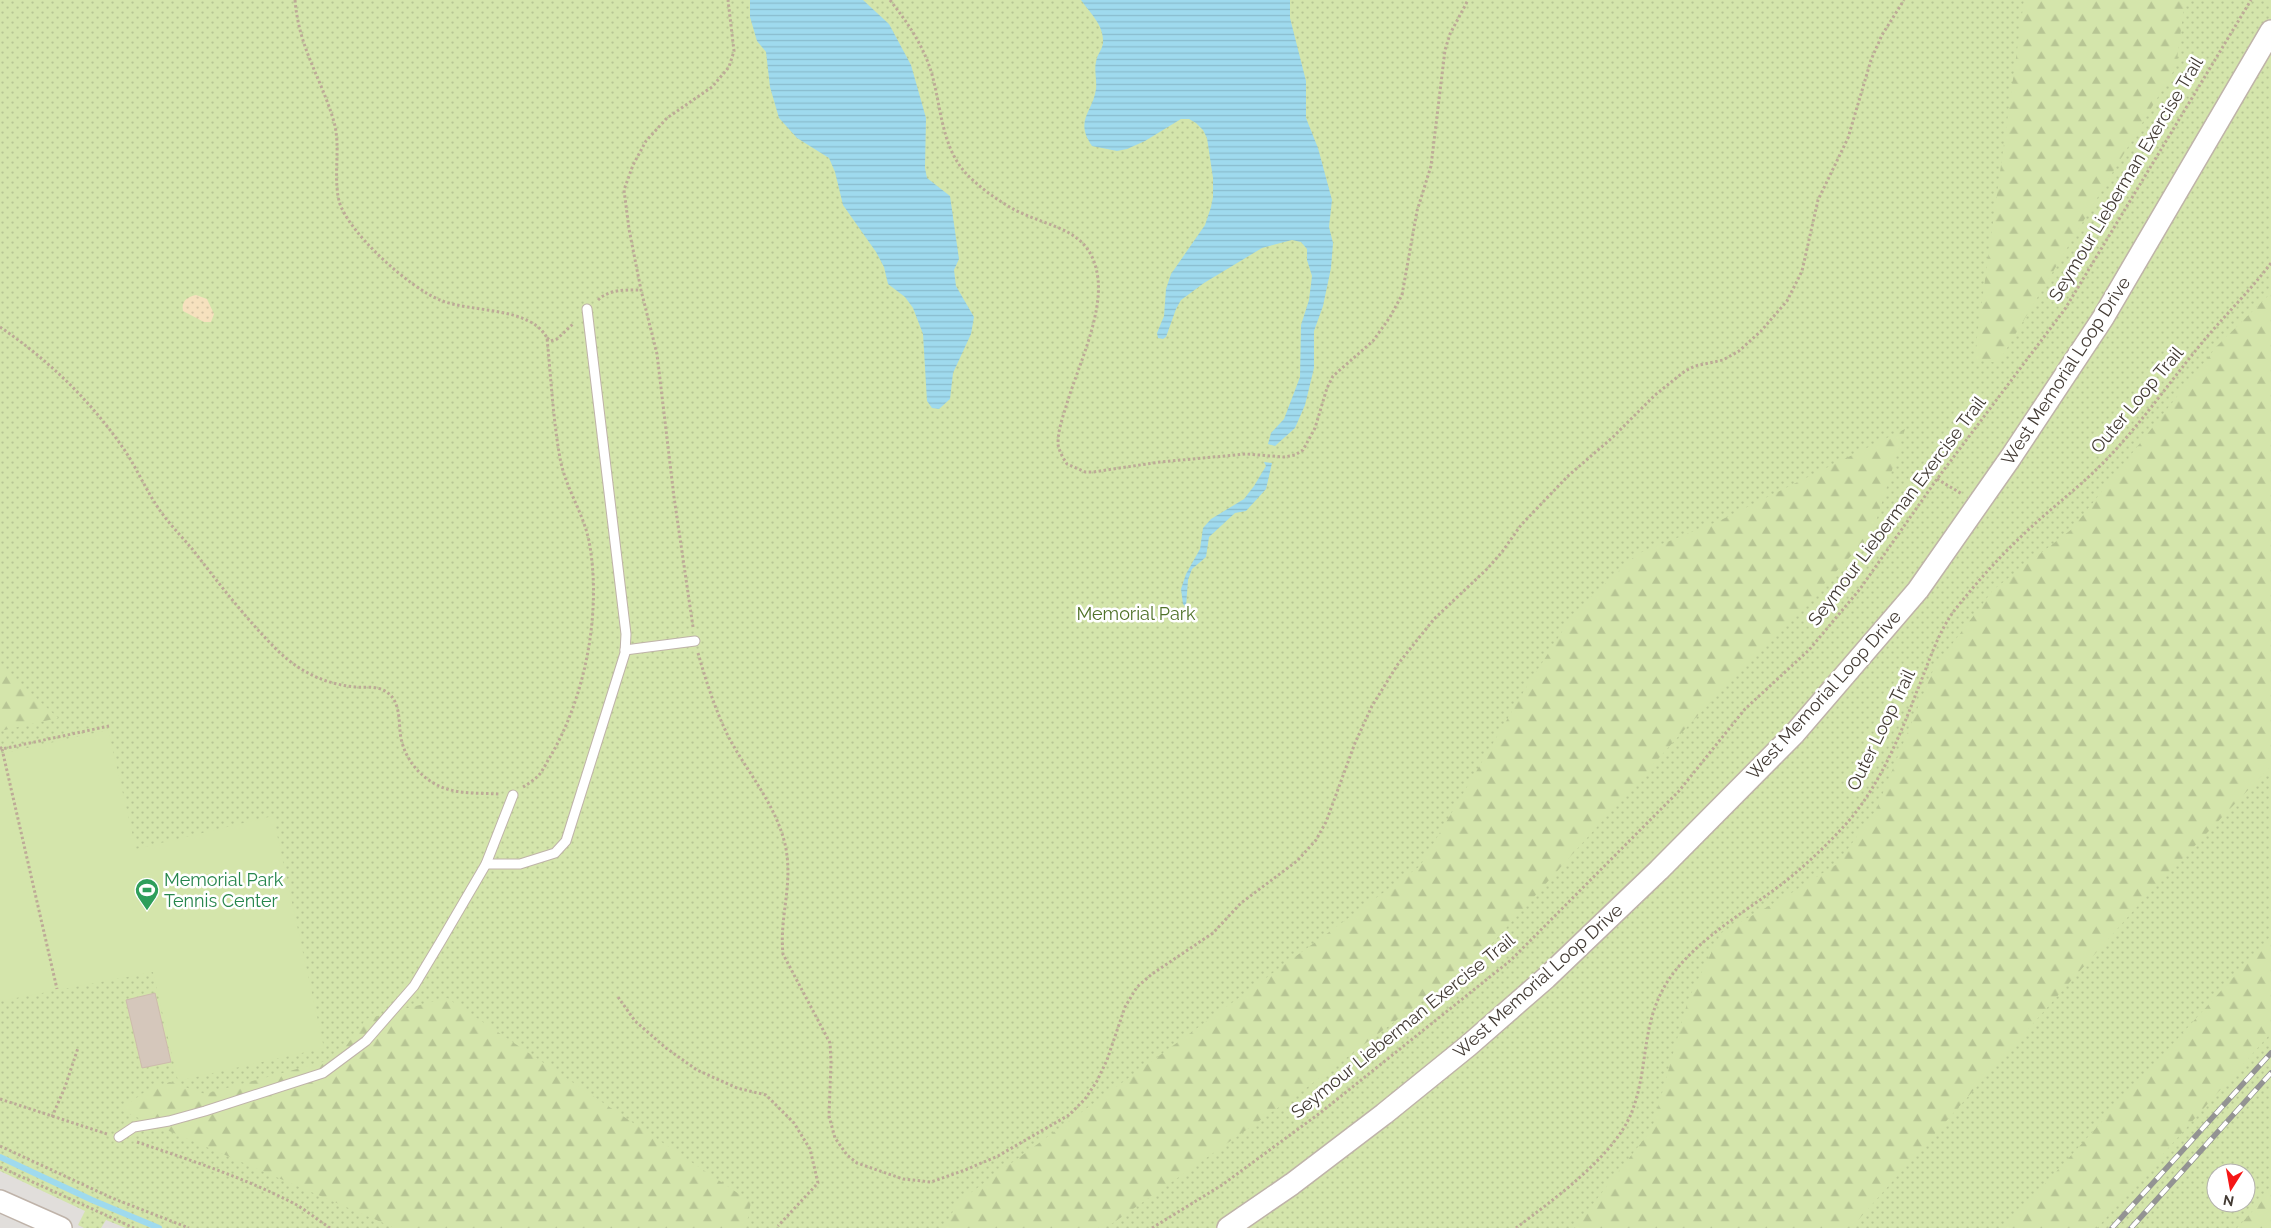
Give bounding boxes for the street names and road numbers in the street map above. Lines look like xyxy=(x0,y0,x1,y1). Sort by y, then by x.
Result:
street label: Seymour Lieberman Exercise Trail xyxy=(2044,53,2207,305)
street label: West Memorial Loop Drive xyxy=(1997,272,2135,469)
street label: Outer Loop Trail xyxy=(2086,342,2187,457)
street label: Seymour Lieberman Exercise Trail xyxy=(1804,392,1990,629)
street label: West Memorial Loop Drive xyxy=(1742,605,1905,784)
street label: Outer Loop Trail xyxy=(1842,666,1919,794)
street label: West Memorial Loop Drive xyxy=(1449,899,1627,1062)
street label: Seymour Lieberman Exercise Trail xyxy=(1287,929,1519,1122)

